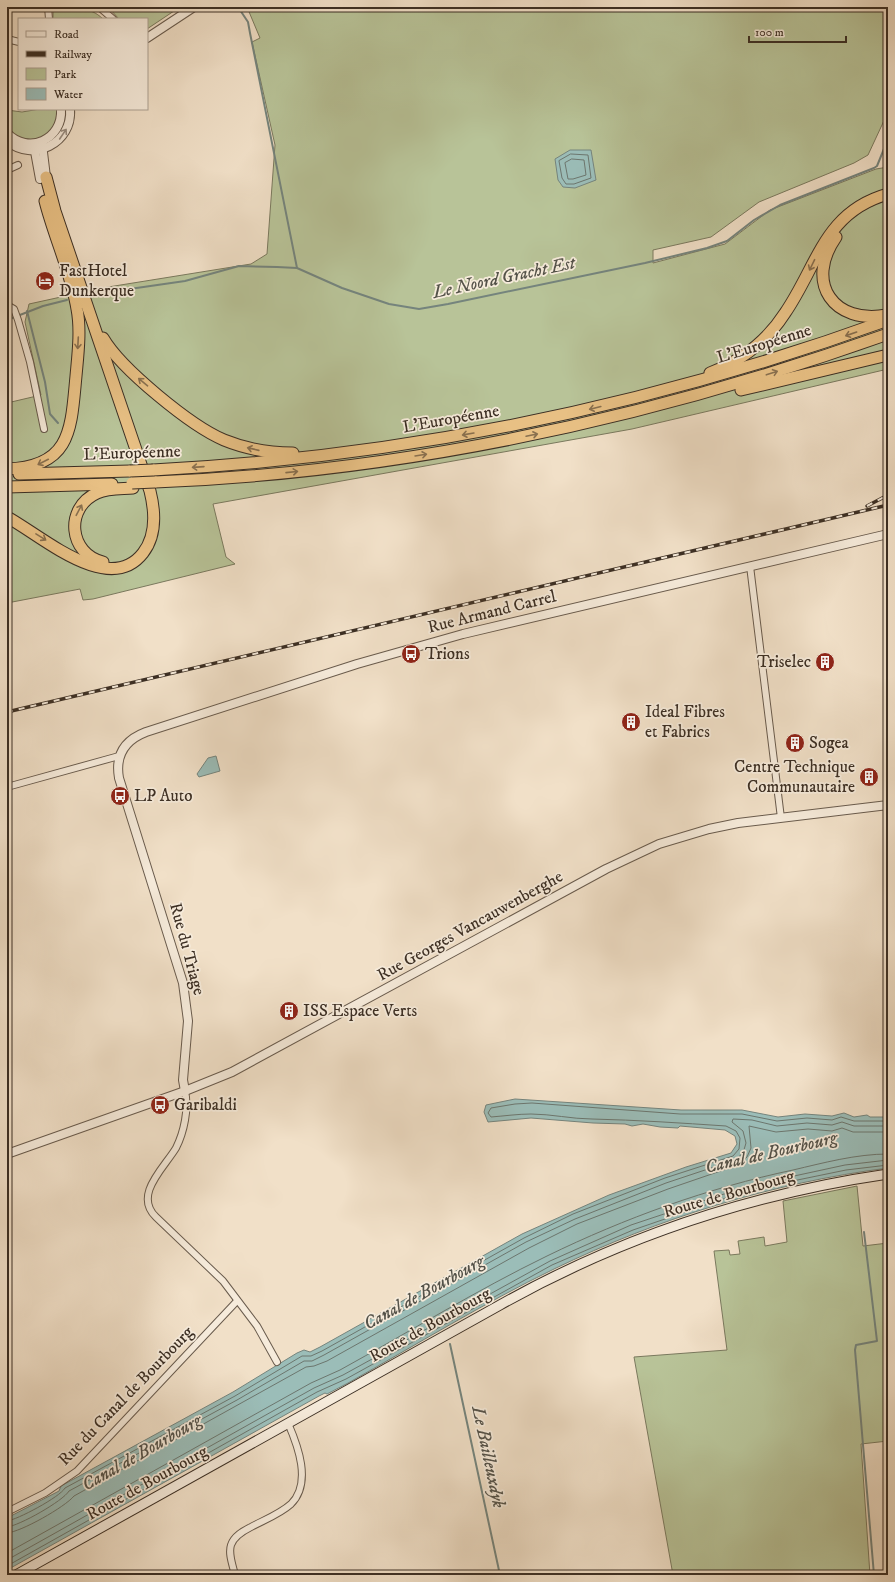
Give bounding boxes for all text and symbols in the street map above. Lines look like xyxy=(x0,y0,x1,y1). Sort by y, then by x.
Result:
legend xyxy=(18,18,148,110)
scale bar xyxy=(749,18,846,44)
text: 100 m xyxy=(755,25,784,40)
text: Road xyxy=(54,27,79,42)
text: Railway xyxy=(54,47,92,62)
text: Park xyxy=(54,67,76,82)
text: Water xyxy=(53,87,83,102)
one-way arrow xyxy=(59,128,67,140)
water label: Le Noord Gracht Est xyxy=(430,252,579,304)
one-way arrow xyxy=(808,259,815,271)
place label: FastHotel Dunkerque xyxy=(59,260,134,302)
hotel icon: FastHotel Dunkerque xyxy=(34,270,56,292)
street label: L'Européenne xyxy=(714,319,814,369)
one-way arrow xyxy=(846,330,858,338)
one-way arrow xyxy=(74,336,81,349)
one-way arrow xyxy=(766,369,779,376)
one-way arrow xyxy=(138,378,149,387)
street label: L'Européenne xyxy=(401,400,501,438)
one-way arrow xyxy=(589,405,602,412)
one-way arrow xyxy=(462,431,475,439)
one-way arrow xyxy=(525,431,538,439)
street label: L'Européenne xyxy=(83,440,181,466)
one-way arrow xyxy=(247,444,260,452)
one-way arrow xyxy=(414,451,427,459)
one-way arrow xyxy=(37,458,49,466)
one-way arrow xyxy=(192,464,205,471)
one-way arrow xyxy=(285,468,298,476)
one-way arrow xyxy=(76,504,83,516)
one-way arrow xyxy=(35,533,47,541)
street label: Rue Armand Carrel xyxy=(425,585,559,639)
bus stop icon: Trions xyxy=(400,643,422,665)
place label: Trions xyxy=(425,643,470,665)
place label: Triselec xyxy=(757,651,811,673)
building icon: Triselec xyxy=(814,651,836,673)
place label: Ideal Fibres et Fabrics xyxy=(645,701,725,743)
building icon: Ideal Fibres et Fabrics xyxy=(620,711,642,733)
building icon: Sogea xyxy=(784,732,806,754)
place label: Sogea xyxy=(809,732,849,754)
place label: Centre Technique Communautaire xyxy=(734,756,855,798)
building icon: Centre Technique Communautaire xyxy=(858,766,880,788)
bus stop icon: LP Auto xyxy=(109,785,131,807)
place label: LP Auto xyxy=(134,785,193,807)
street label: Rue Georges Vancauwenberghe xyxy=(373,866,567,986)
street label: Rue du Triage xyxy=(164,900,210,998)
building icon: ISS Espace Verts xyxy=(278,1000,300,1022)
place label: ISS Espace Verts xyxy=(303,1000,418,1022)
bus stop icon: Garibaldi xyxy=(149,1094,171,1116)
place label: Garibaldi xyxy=(174,1094,237,1116)
water label: Canal de Bourbourg xyxy=(703,1127,841,1179)
street label: Route de Bourbourg xyxy=(661,1165,798,1223)
water label: Canal de Bourbourg xyxy=(360,1250,490,1335)
street label: Route de Bourbourg xyxy=(365,1282,495,1367)
street label: Rue du Canal de Bourbourg xyxy=(54,1322,198,1470)
water label: Le Bailleuxdyk xyxy=(466,1403,510,1510)
water label: Canal de Bourbourg xyxy=(78,1410,206,1496)
street label: Route de Bourbourg xyxy=(82,1440,212,1525)

